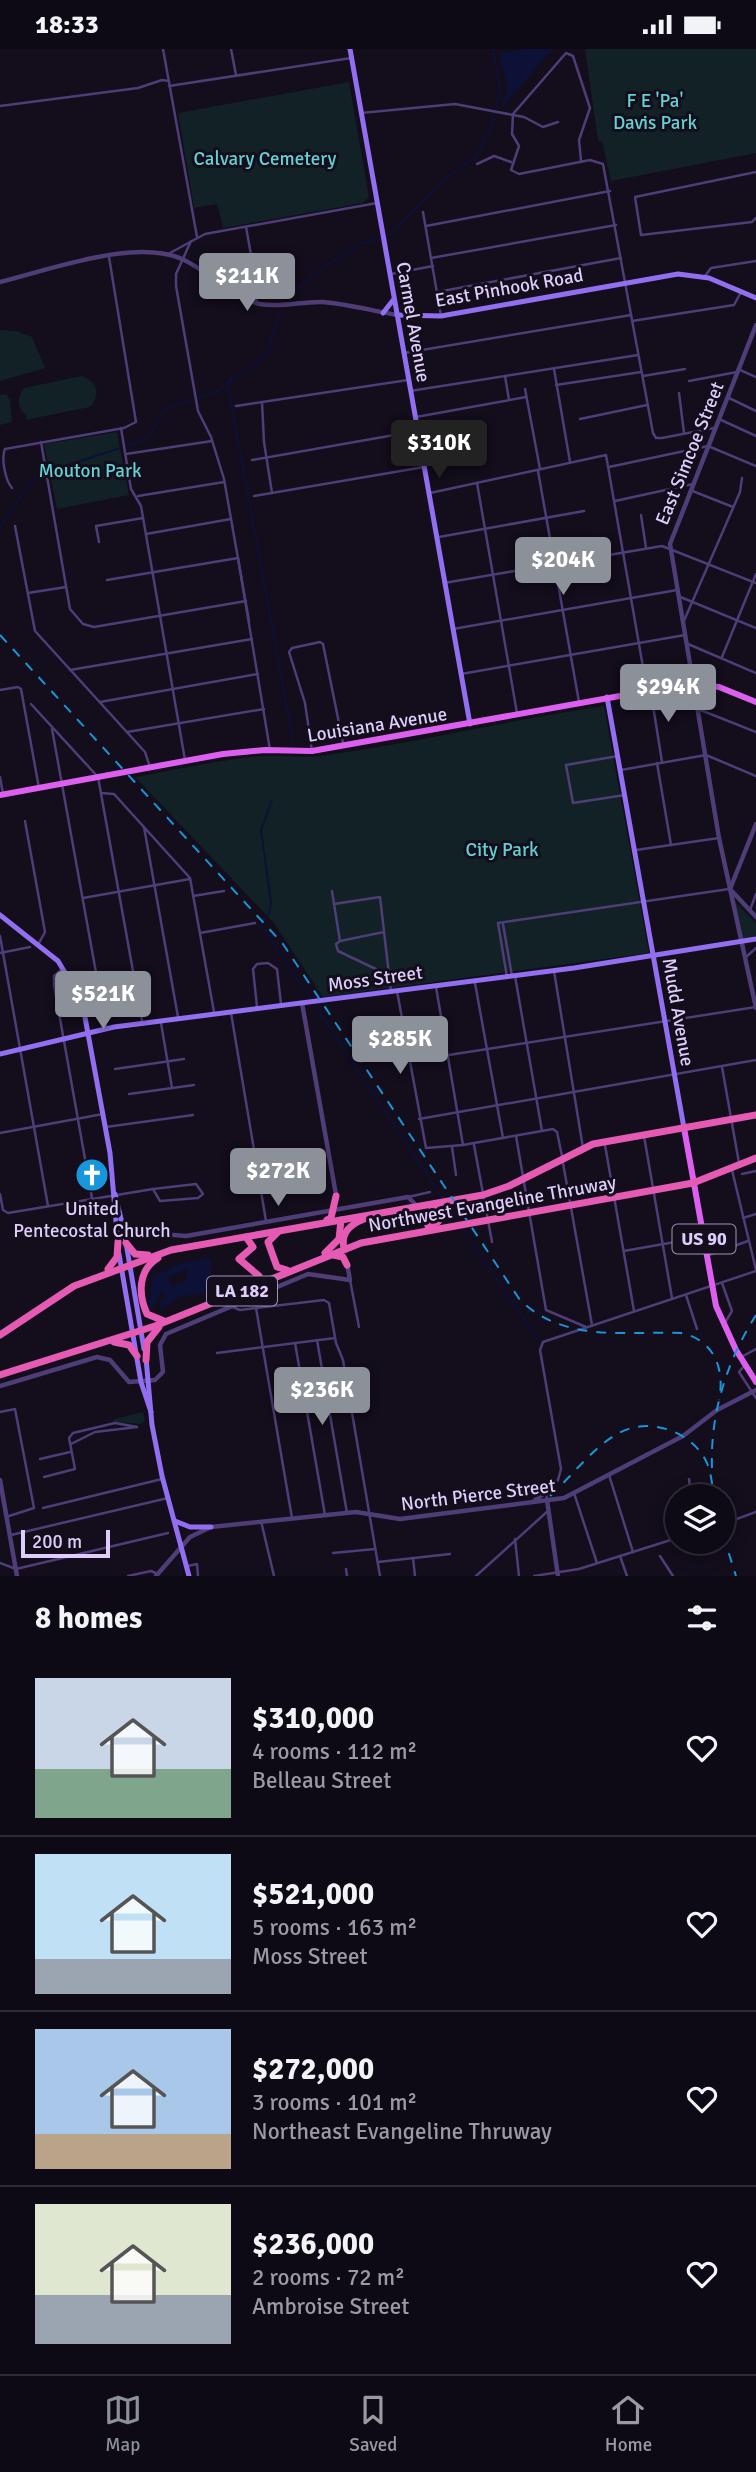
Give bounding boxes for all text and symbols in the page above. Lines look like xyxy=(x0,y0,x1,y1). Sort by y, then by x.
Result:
text: 18:33 xyxy=(35,9,99,41)
park label: F E 'Pa' Davis Park xyxy=(613,89,697,135)
park label: Calvary Cemetery xyxy=(194,147,337,171)
pin: $211K xyxy=(198,253,296,313)
street label: Carmel Avenue xyxy=(391,260,435,384)
text: $211K xyxy=(215,261,279,290)
street label: East Pinhook Road xyxy=(433,263,585,313)
street label: East Simcoe Street xyxy=(650,378,730,528)
pin: $310K xyxy=(390,421,488,480)
text: $310K xyxy=(407,428,471,457)
park label: Mouton Park xyxy=(38,459,142,483)
pin: $204K xyxy=(514,538,612,597)
text: $204K xyxy=(531,545,595,574)
pin: $294K xyxy=(619,665,717,724)
text: $294K xyxy=(636,672,700,701)
street label: Louisiana Avenue xyxy=(305,702,449,748)
park label: City Park xyxy=(466,838,539,862)
street label: Mudd Avenue xyxy=(657,956,699,1068)
street label: Moss Street xyxy=(326,960,424,998)
pin: $521K xyxy=(54,971,152,1031)
text: $521K xyxy=(71,979,135,1008)
pin: $285K xyxy=(351,1017,449,1076)
text: $285K xyxy=(368,1024,432,1053)
pin: $272K xyxy=(229,1149,327,1208)
church icon: United Pentecostal Church xyxy=(73,1156,111,1194)
text: $272K xyxy=(246,1156,310,1185)
street label: Northwest Evangeline Thruway xyxy=(366,1170,618,1238)
place label: United Pentecostal Church xyxy=(13,1197,171,1243)
road number: US 90 xyxy=(672,1225,736,1253)
road number: LA 182 xyxy=(207,1276,277,1305)
pin: $236K xyxy=(273,1367,371,1427)
text: $236K xyxy=(290,1375,354,1404)
street label: North Pierce Street xyxy=(400,1474,557,1516)
map controls xyxy=(665,1484,735,1554)
button: layers xyxy=(665,1484,735,1554)
scale bar xyxy=(21,1527,110,1559)
text: 200 m xyxy=(32,1530,82,1554)
icon: filters xyxy=(683,1599,721,1637)
text: 8 homes xyxy=(35,1600,142,1637)
text: $310,000 xyxy=(252,1700,374,1737)
icon: home xyxy=(91,1706,175,1790)
icon: heart xyxy=(683,1729,721,1767)
text: 4 rooms · 112 m² xyxy=(252,1737,417,1766)
text: Belleau Street xyxy=(252,1766,391,1795)
text: $521,000 xyxy=(252,1876,374,1913)
icon: home xyxy=(91,1882,175,1966)
icon: heart xyxy=(683,1905,721,1943)
text: 5 rooms · 163 m² xyxy=(252,1913,417,1942)
text: Moss Street xyxy=(252,1942,368,1971)
text: $272,000 xyxy=(252,2051,374,2088)
icon: home xyxy=(91,2057,175,2141)
icon: heart xyxy=(683,2080,721,2118)
text: 3 rooms · 101 m² xyxy=(252,2088,417,2117)
text: Northeast Evangeline Thruway xyxy=(252,2117,552,2146)
text: $236,000 xyxy=(252,2226,374,2263)
icon: home xyxy=(91,2232,175,2316)
icon: heart xyxy=(683,2255,721,2293)
text: 2 rooms · 72 m² xyxy=(252,2263,405,2292)
text: Ambroise Street xyxy=(252,2292,409,2321)
tab: Map xyxy=(104,2391,142,2457)
tab: Saved xyxy=(349,2391,397,2457)
tab: Home xyxy=(605,2391,652,2457)

